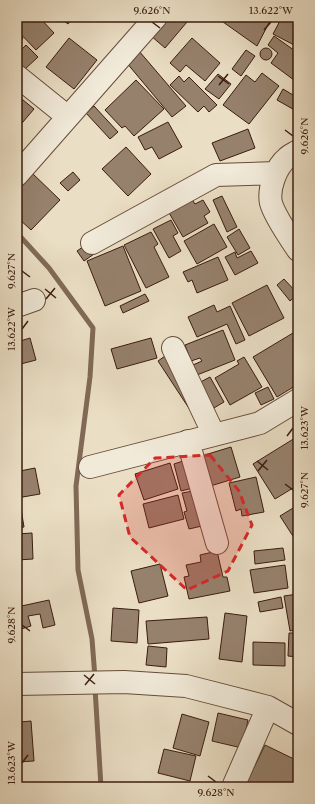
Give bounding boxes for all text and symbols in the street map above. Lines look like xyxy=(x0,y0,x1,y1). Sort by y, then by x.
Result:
text: 9.626°N xyxy=(134,4,170,17)
text: 13.622°W xyxy=(249,4,294,17)
text: 9.626°N xyxy=(298,118,311,154)
text: 9.627°N xyxy=(5,253,18,289)
text: 13.622°W xyxy=(5,306,18,351)
text: 13.623°W xyxy=(298,405,311,450)
text: 9.627°N xyxy=(298,472,311,508)
text: 9.628°N xyxy=(5,606,18,644)
text: 13.623°W xyxy=(5,740,18,785)
text: 9.628°N xyxy=(197,786,235,799)

